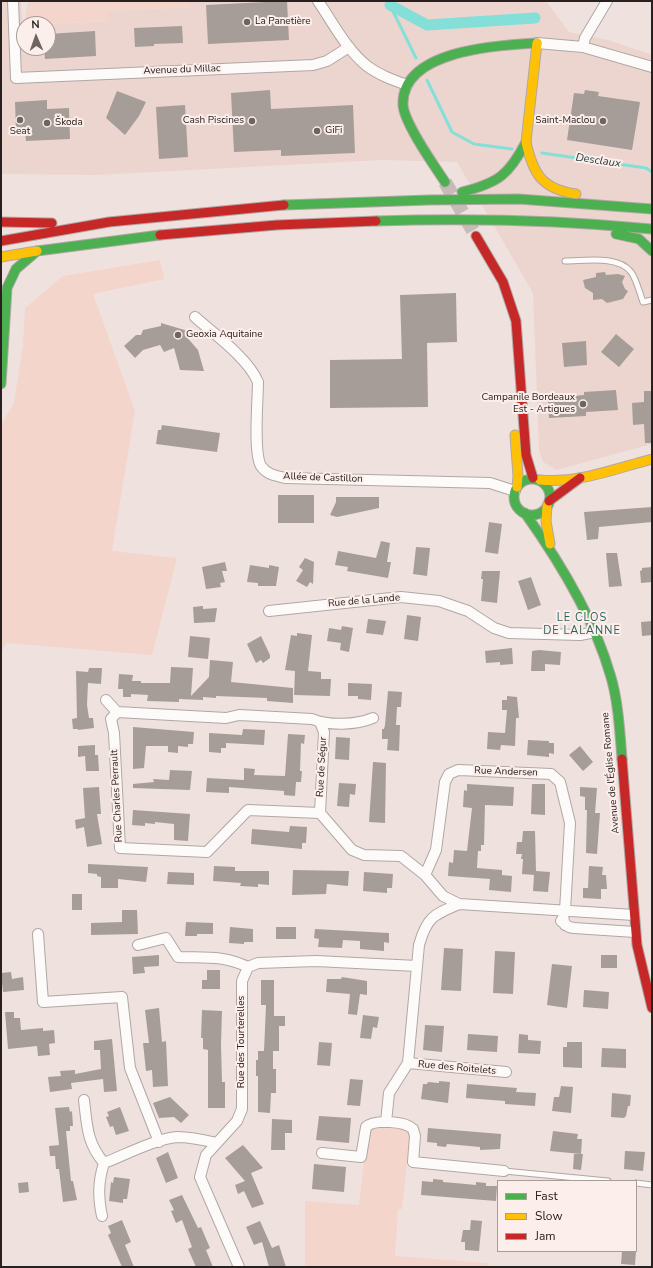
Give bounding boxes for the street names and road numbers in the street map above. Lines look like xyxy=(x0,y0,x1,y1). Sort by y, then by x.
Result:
street label: Avenue du Millac xyxy=(143,63,221,77)
street label: Allée de Castillon xyxy=(283,471,363,485)
street label: Rue de la Lande xyxy=(327,592,401,610)
street label: Avenue de l'Église Romane xyxy=(600,712,622,834)
street label: Rue de Ségur xyxy=(314,737,330,797)
street label: Rue Charles Perrault xyxy=(109,749,125,843)
street label: Rue Andersen xyxy=(474,765,538,779)
street label: Rue des Tourterelles xyxy=(236,996,248,1088)
street label: Rue des Roitelets xyxy=(417,1059,497,1077)

